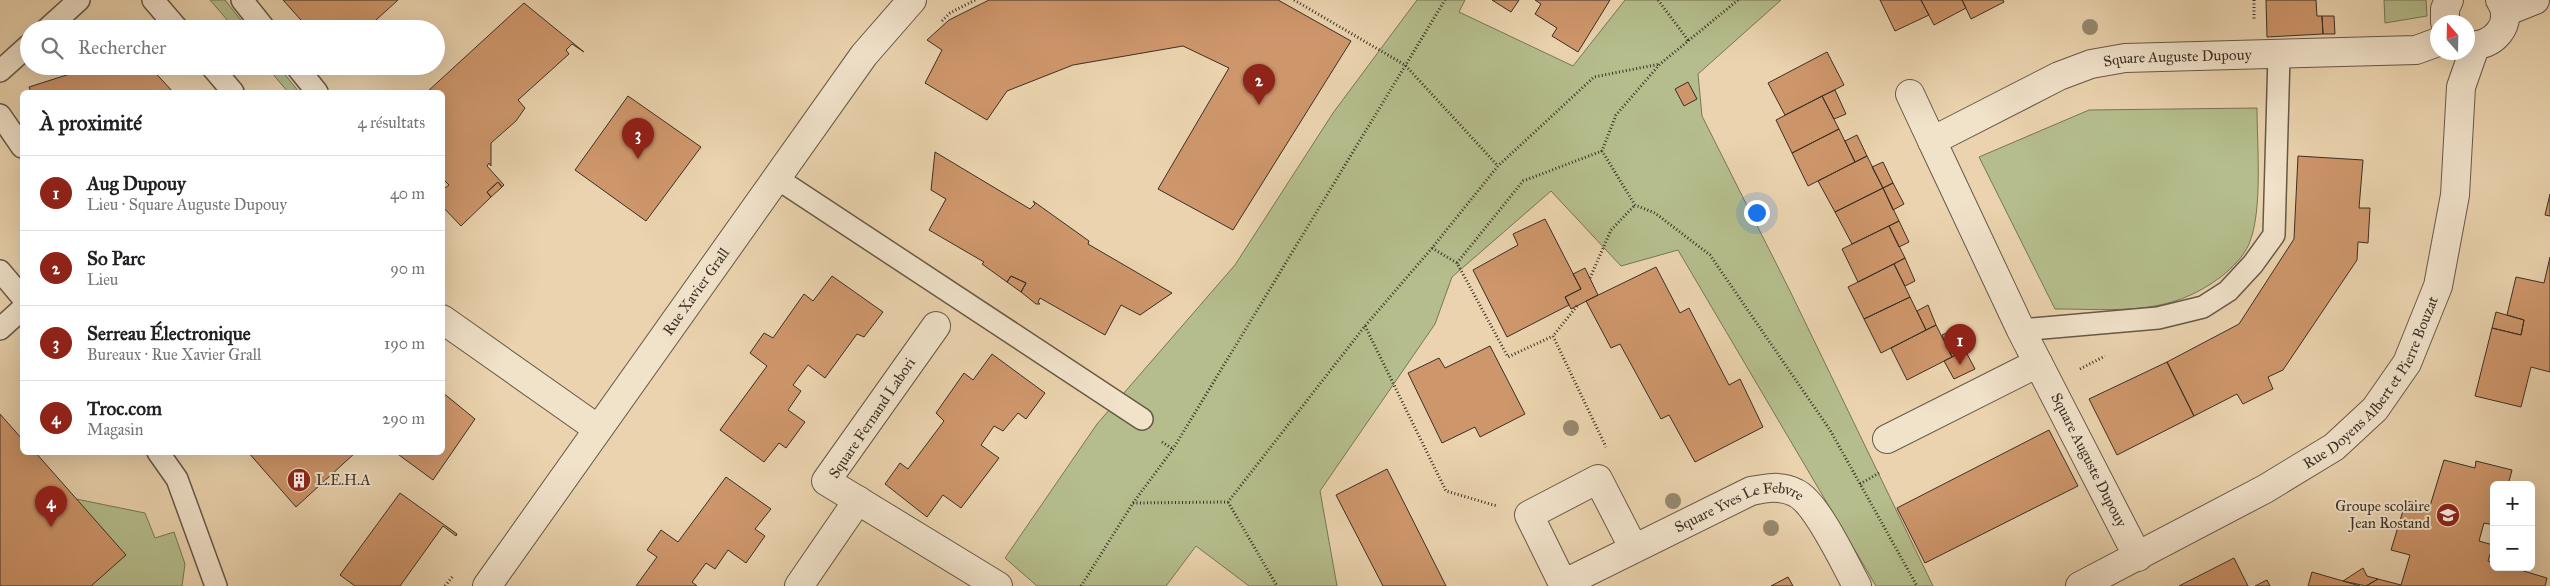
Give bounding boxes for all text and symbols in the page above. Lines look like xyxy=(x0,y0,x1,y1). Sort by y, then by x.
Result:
north arrow xyxy=(2430,15,2475,60)
search box xyxy=(20,20,445,75)
icon: search xyxy=(38,34,66,62)
text: Rechercher xyxy=(78,36,166,59)
street label: Square Auguste Dupouy xyxy=(2102,45,2253,71)
pin: 2 xyxy=(1243,64,1275,105)
text: À proximité xyxy=(40,110,142,136)
text: 4 résultats xyxy=(358,113,425,132)
pin: 3 xyxy=(622,118,654,159)
text: Aug Dupouy xyxy=(87,172,186,195)
text: 1 xyxy=(53,184,59,203)
text: 40 m xyxy=(390,184,425,203)
text: Lieu · Square Auguste Dupouy xyxy=(87,195,287,214)
your location xyxy=(1744,200,1770,226)
street label: Rue Xavier Grall xyxy=(659,244,734,339)
text: So Parc xyxy=(87,247,145,270)
text: 2 xyxy=(52,259,60,278)
text: 90 m xyxy=(390,259,425,278)
text: Lieu xyxy=(87,270,118,289)
street label: Rue Doyens Albert et Pierre Bouzat xyxy=(2300,293,2442,473)
text: Serreau Électronique xyxy=(87,322,251,345)
pin: 1 xyxy=(1944,324,1976,365)
text: 3 xyxy=(53,334,59,353)
text: 190 m xyxy=(384,334,425,353)
text: Bureaux · Rue Xavier Grall xyxy=(87,345,261,364)
street label: Square Fernand Labori xyxy=(825,354,920,482)
street label: Square Auguste Dupouy xyxy=(2046,390,2131,532)
text: Troc.com xyxy=(87,397,162,420)
text: 4 xyxy=(52,409,60,428)
text: 290 m xyxy=(382,409,425,428)
text: Magasin xyxy=(87,420,143,439)
building icon: L.E.H.A xyxy=(286,467,312,493)
place label: L.E.H.A xyxy=(316,471,371,489)
street label: Square Yves Le Febvre xyxy=(1672,479,1808,536)
map controls xyxy=(2490,481,2535,571)
button: + xyxy=(2490,481,2535,526)
pin: 4 xyxy=(35,486,67,527)
place label: Groupe scolaire Jean Rostand xyxy=(2335,497,2430,533)
school or university icon: Groupe scolaire Jean Rostand xyxy=(2435,502,2461,528)
button: − xyxy=(2490,526,2535,571)

